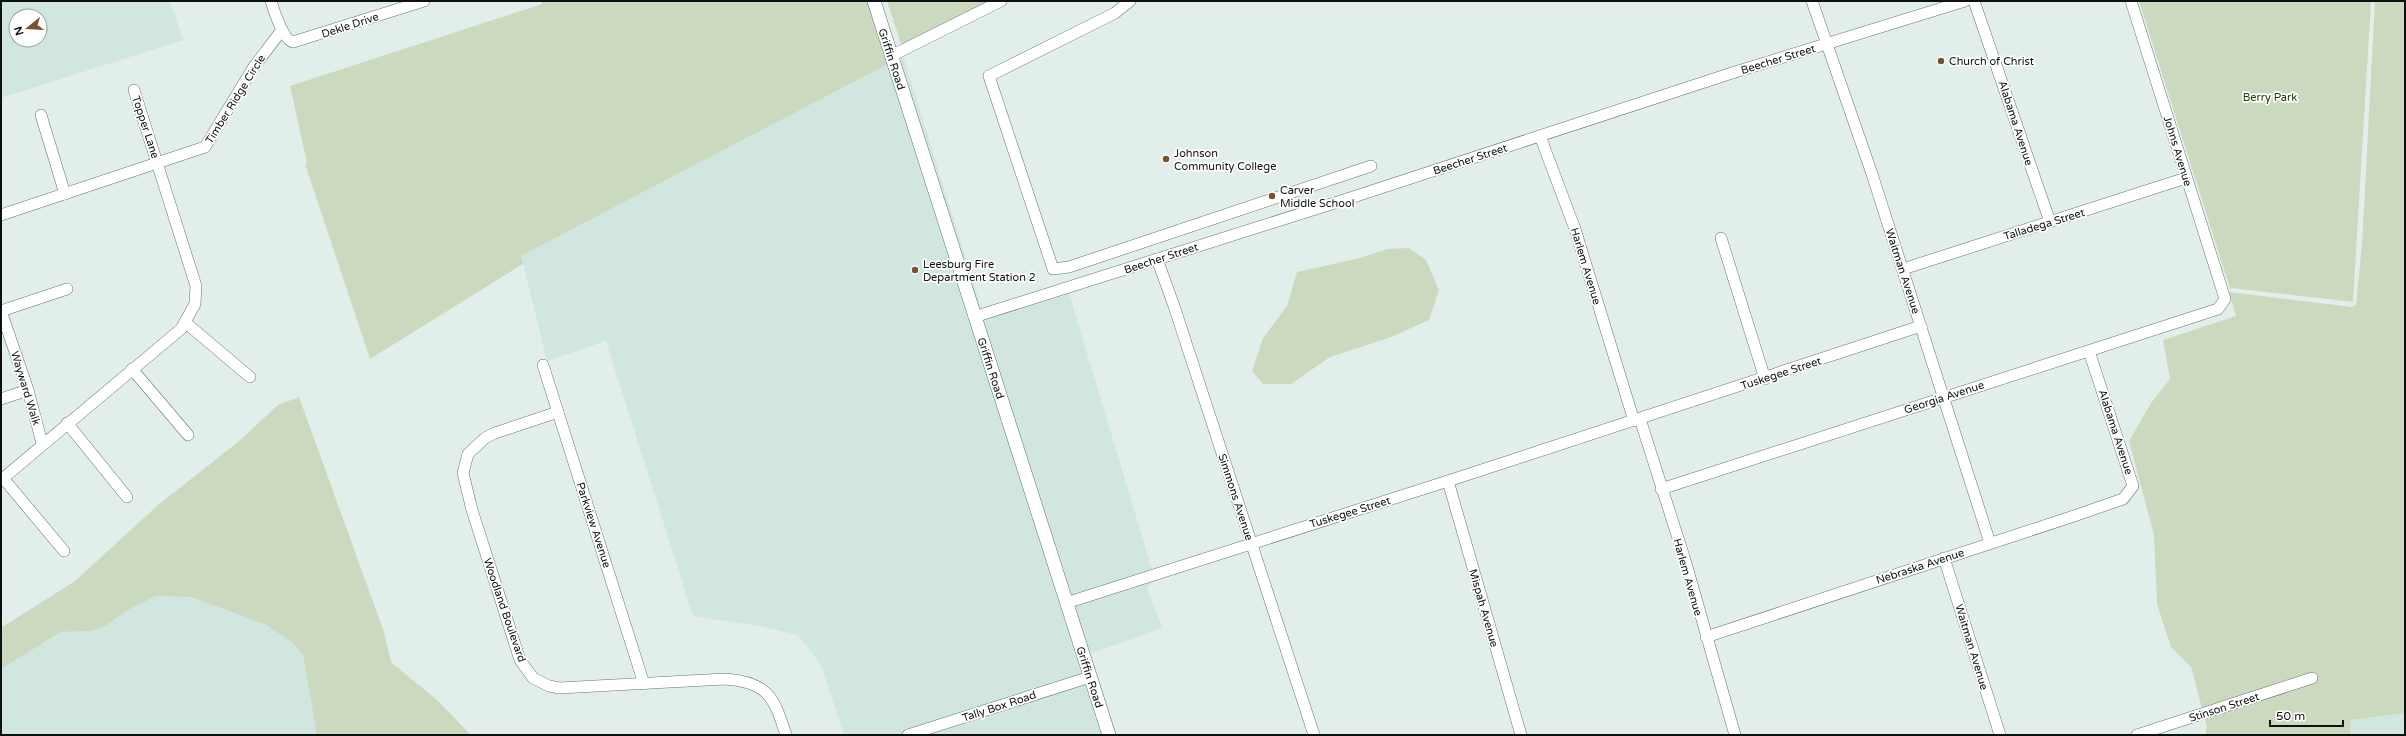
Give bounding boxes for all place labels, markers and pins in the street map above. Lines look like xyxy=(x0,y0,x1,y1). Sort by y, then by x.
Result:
place label: Church of Christ xyxy=(1949,55,2034,68)
marker: Church of Christ xyxy=(1936,56,1946,66)
place label: Johnson Community College xyxy=(1174,147,1276,173)
marker: Johnson Community College xyxy=(1161,154,1171,164)
place label: Carver Middle School xyxy=(1280,184,1354,210)
marker: Carver Middle School xyxy=(1267,191,1277,201)
place label: Leesburg Fire Department Station 2 xyxy=(923,258,1036,284)
marker: Leesburg Fire Department Station 2 xyxy=(910,265,920,275)

